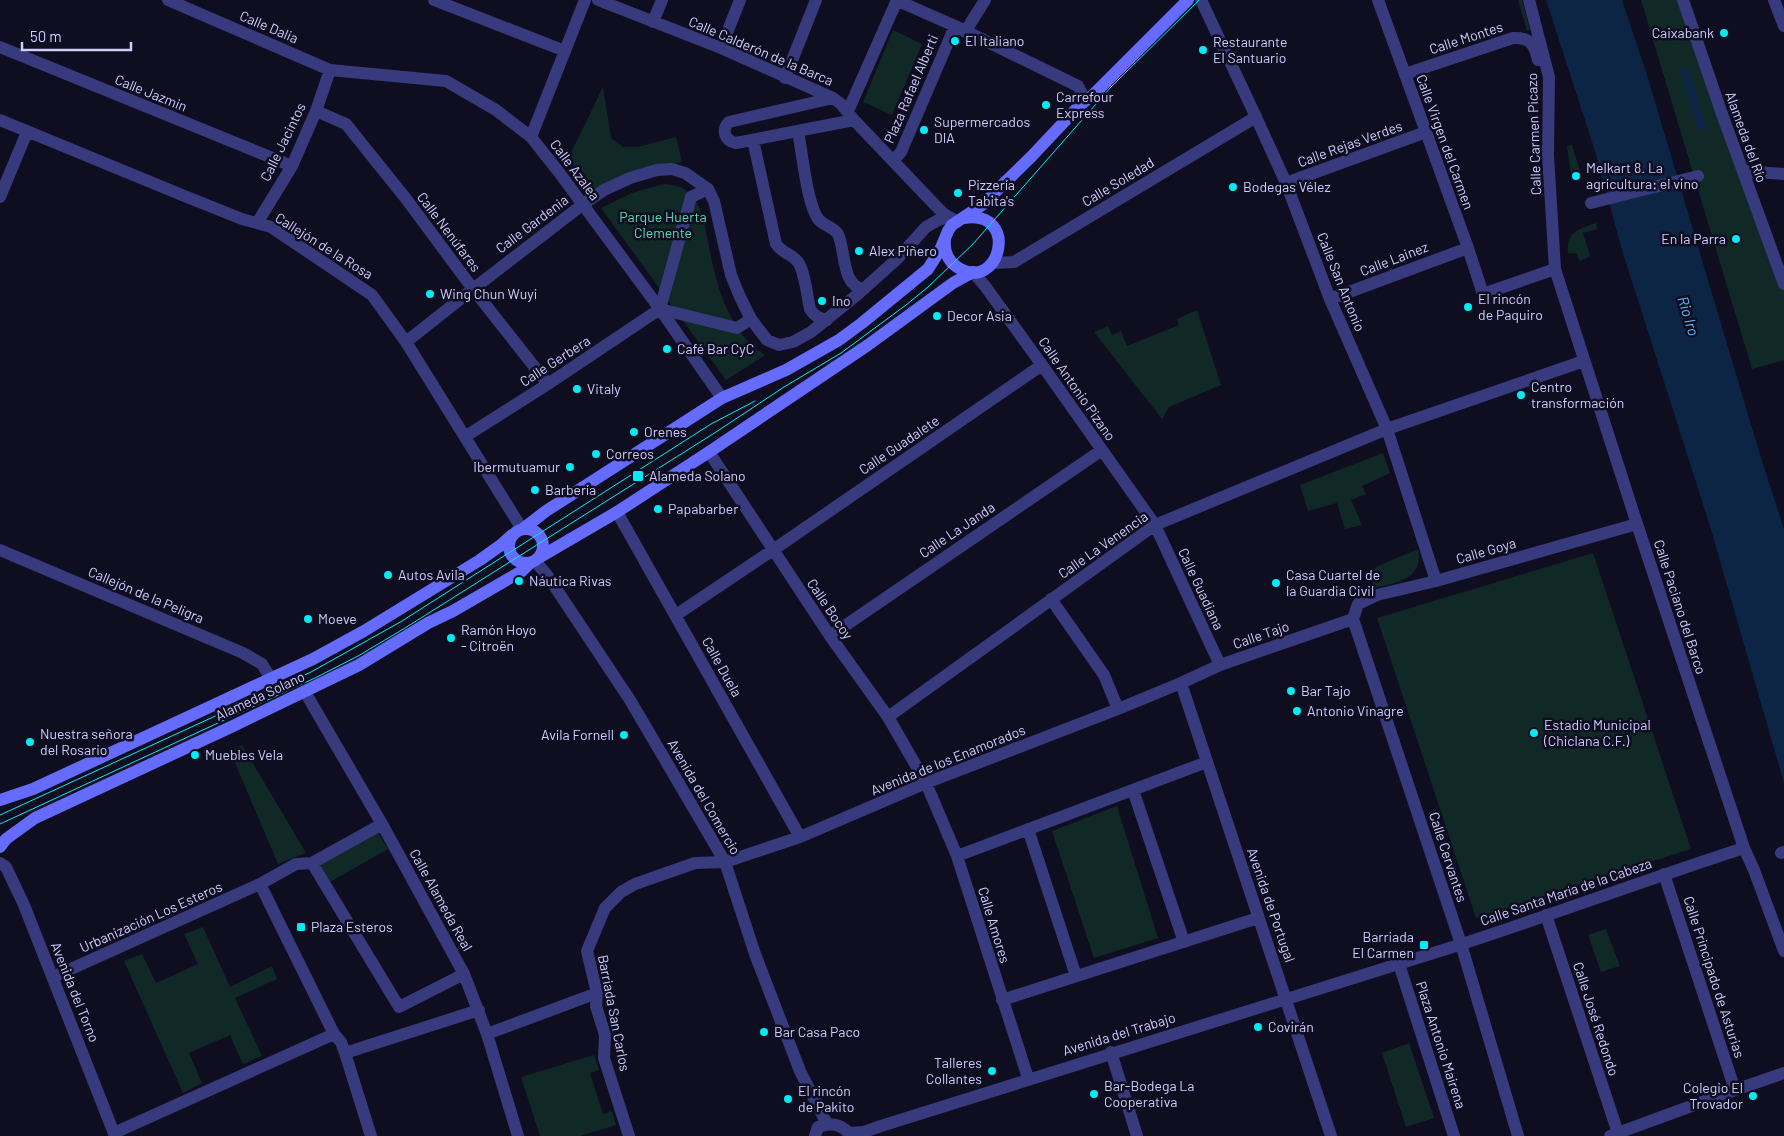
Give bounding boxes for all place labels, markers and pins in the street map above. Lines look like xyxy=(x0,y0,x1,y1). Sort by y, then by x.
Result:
place label: Caixabank xyxy=(1652,24,1714,41)
marker: Caixabank xyxy=(1718,27,1730,39)
place label: El Italiano xyxy=(965,32,1024,49)
place label: Restaurante El Santuario xyxy=(1213,33,1287,66)
marker: El Italiano xyxy=(949,35,961,47)
marker: Restaurante El Santuario xyxy=(1197,44,1209,56)
place label: Carrefour Express xyxy=(1056,88,1114,121)
marker: Carrefour Express xyxy=(1040,99,1052,111)
place label: Supermercados DIA xyxy=(934,113,1031,146)
marker: Supermercados DIA xyxy=(918,124,930,136)
place label: Melkart 8. La agricultura: el vino xyxy=(1586,159,1698,192)
marker: Melkart 8. La agricultura: el vino xyxy=(1570,170,1582,182)
place label: Pizzería Tabita's xyxy=(968,176,1015,209)
place label: Bodegas Vélez xyxy=(1243,178,1331,195)
marker: Bodegas Vélez xyxy=(1227,181,1239,193)
marker: Pizzería Tabita's xyxy=(952,187,964,199)
place label: En la Parra xyxy=(1661,230,1726,247)
marker: En la Parra xyxy=(1730,233,1742,245)
place label: Alex Piñero xyxy=(869,242,937,259)
marker: Alex Piñero xyxy=(853,245,865,257)
place label: Wing Chun Wuyi xyxy=(440,285,537,302)
marker: Wing Chun Wuyi xyxy=(424,288,436,300)
place label: El rincón de Paquiro xyxy=(1478,290,1543,323)
place label: Ino xyxy=(832,292,851,309)
marker: Ino xyxy=(816,295,828,307)
marker: El rincón de Paquiro xyxy=(1462,301,1474,313)
place label: Decor Asia xyxy=(947,307,1012,324)
marker: Decor Asia xyxy=(931,310,943,322)
place label: Café Bar CyC xyxy=(677,340,754,357)
marker: Café Bar CyC xyxy=(661,343,673,355)
place label: Centro transformación xyxy=(1531,378,1624,411)
place label: Vitaly xyxy=(587,380,621,397)
marker: Vitaly xyxy=(571,383,583,395)
marker: Centro transformación xyxy=(1515,389,1527,401)
place label: Orenes xyxy=(644,423,687,440)
marker: Orenes xyxy=(628,426,640,438)
place label: Correos xyxy=(606,445,654,462)
marker: Correos xyxy=(590,448,602,460)
place label: Ibermutuamur xyxy=(473,458,560,475)
marker: Ibermutuamur xyxy=(564,461,576,473)
place label: Alameda Solano xyxy=(649,467,746,484)
marker: Alameda Solano xyxy=(631,469,645,483)
place label: Barbería xyxy=(545,481,596,498)
marker: Barbería xyxy=(529,484,541,496)
place label: Papabarber xyxy=(668,500,738,517)
marker: Papabarber xyxy=(652,503,664,515)
place label: Autos Avila xyxy=(398,566,465,583)
place label: Casa Cuartel de la Guardia Civil xyxy=(1286,566,1380,599)
marker: Autos Avila xyxy=(382,569,394,581)
place label: Náutica Rivas xyxy=(529,572,612,589)
marker: Náutica Rivas xyxy=(513,575,525,587)
marker: Casa Cuartel de la Guardia Civil xyxy=(1270,577,1282,589)
place label: Moeve xyxy=(318,610,357,627)
marker: Moeve xyxy=(302,613,314,625)
place label: Ramón Hoyo - Citroën xyxy=(461,621,536,654)
marker: Ramón Hoyo - Citroën xyxy=(445,632,457,644)
place label: Bar Tajo xyxy=(1301,682,1351,699)
marker: Bar Tajo xyxy=(1285,685,1297,697)
place label: Antonio Vinagre xyxy=(1307,702,1404,719)
marker: Antonio Vinagre xyxy=(1291,705,1303,717)
place label: Estadio Municipal (Chiclana C.F.) xyxy=(1543,716,1651,749)
place label: Nuestra señora del Rosario xyxy=(40,725,133,758)
place label: Avila Fornell xyxy=(541,726,614,743)
marker: Estadio Municipal (Chiclana C.F.) xyxy=(1528,727,1540,739)
marker: Avila Fornell xyxy=(618,729,630,741)
marker: Nuestra señora del Rosario xyxy=(24,736,36,748)
place label: Muebles Vela xyxy=(205,746,283,763)
marker: Muebles Vela xyxy=(189,749,201,761)
place label: Plaza Esteros xyxy=(311,918,393,935)
marker: Plaza Esteros xyxy=(295,921,307,933)
place label: Barriada El Carmen xyxy=(1352,928,1414,961)
marker: Barriada El Carmen xyxy=(1418,939,1430,951)
place label: Covirán xyxy=(1268,1018,1314,1035)
marker: Covirán xyxy=(1252,1021,1264,1033)
place label: Bar Casa Paco xyxy=(774,1023,860,1040)
marker: Bar Casa Paco xyxy=(758,1026,770,1038)
place label: Talleres Collantes xyxy=(926,1054,982,1087)
marker: Talleres Collantes xyxy=(986,1065,998,1077)
place label: Bar-Bodega La Cooperativa xyxy=(1104,1077,1194,1110)
place label: Colegio El Trovador xyxy=(1683,1079,1743,1112)
place label: El rincón de Pakito xyxy=(798,1082,854,1115)
marker: Bar-Bodega La Cooperativa xyxy=(1088,1088,1100,1100)
marker: Colegio El Trovador xyxy=(1747,1090,1759,1102)
marker: El rincón de Pakito xyxy=(782,1093,794,1105)

